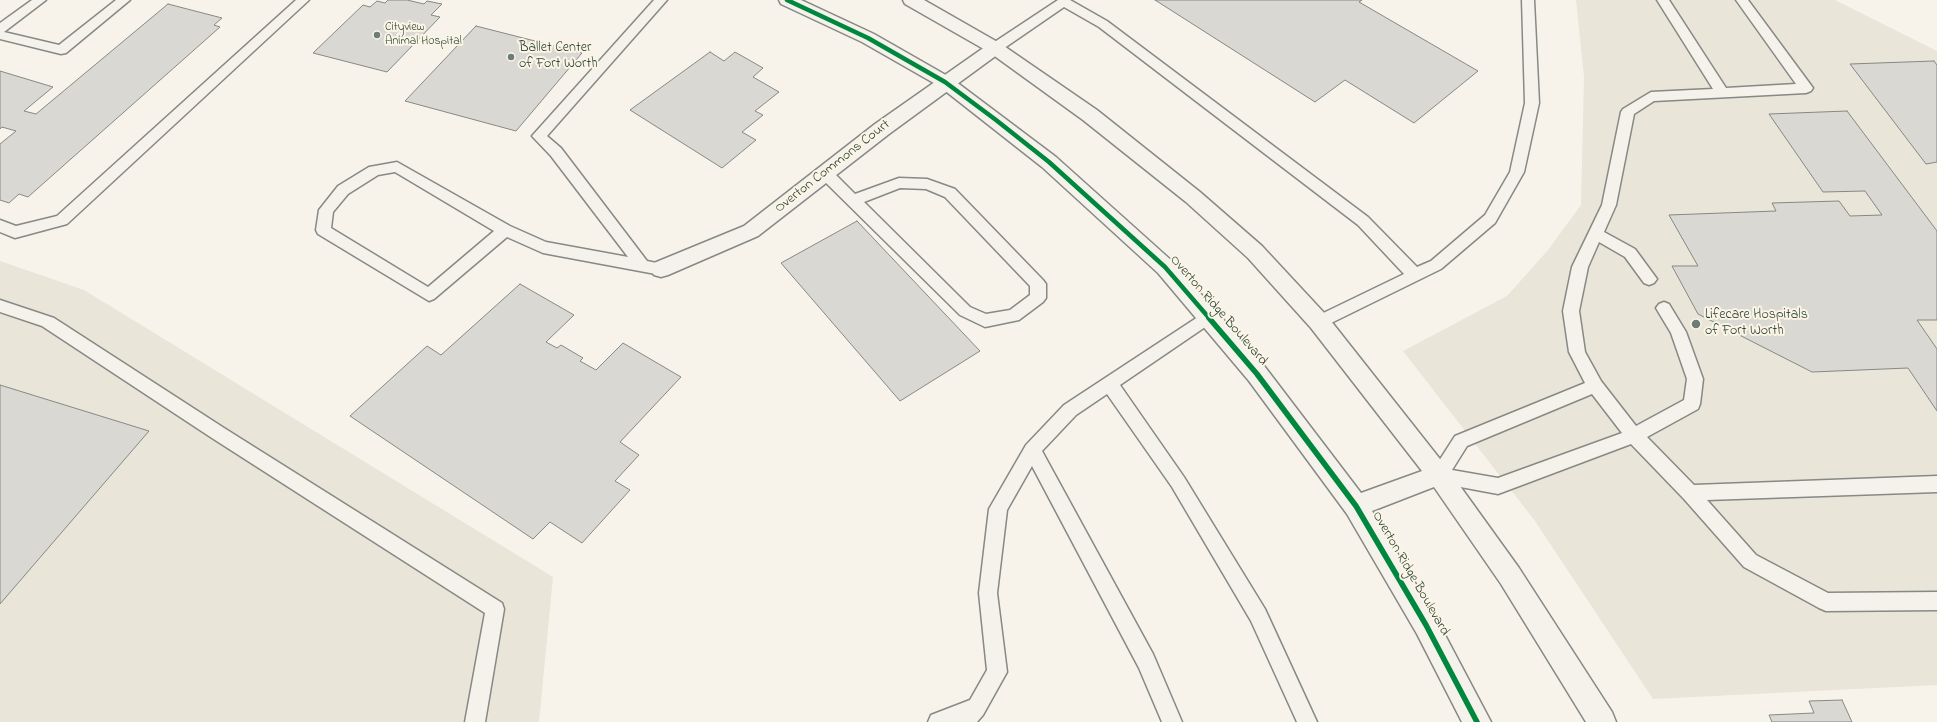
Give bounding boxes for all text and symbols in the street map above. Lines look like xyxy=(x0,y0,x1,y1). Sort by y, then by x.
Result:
place label: Cityview Animal Hospital xyxy=(385,21,462,49)
marker: Cityview Animal Hospital xyxy=(372,30,382,40)
place label: Ballet Center of Fort Worth xyxy=(519,41,598,74)
marker: Ballet Center of Fort Worth xyxy=(506,52,516,62)
street label: Overton Commons Court xyxy=(772,117,894,217)
street label: Overton Ridge Boulevard xyxy=(1166,252,1270,370)
place label: Lifecare Hospitals of Fort Worth xyxy=(1705,308,1808,340)
marker: Lifecare Hospitals of Fort Worth xyxy=(1690,318,1702,330)
street label: Overton Ridge Boulevard xyxy=(1368,509,1452,639)

